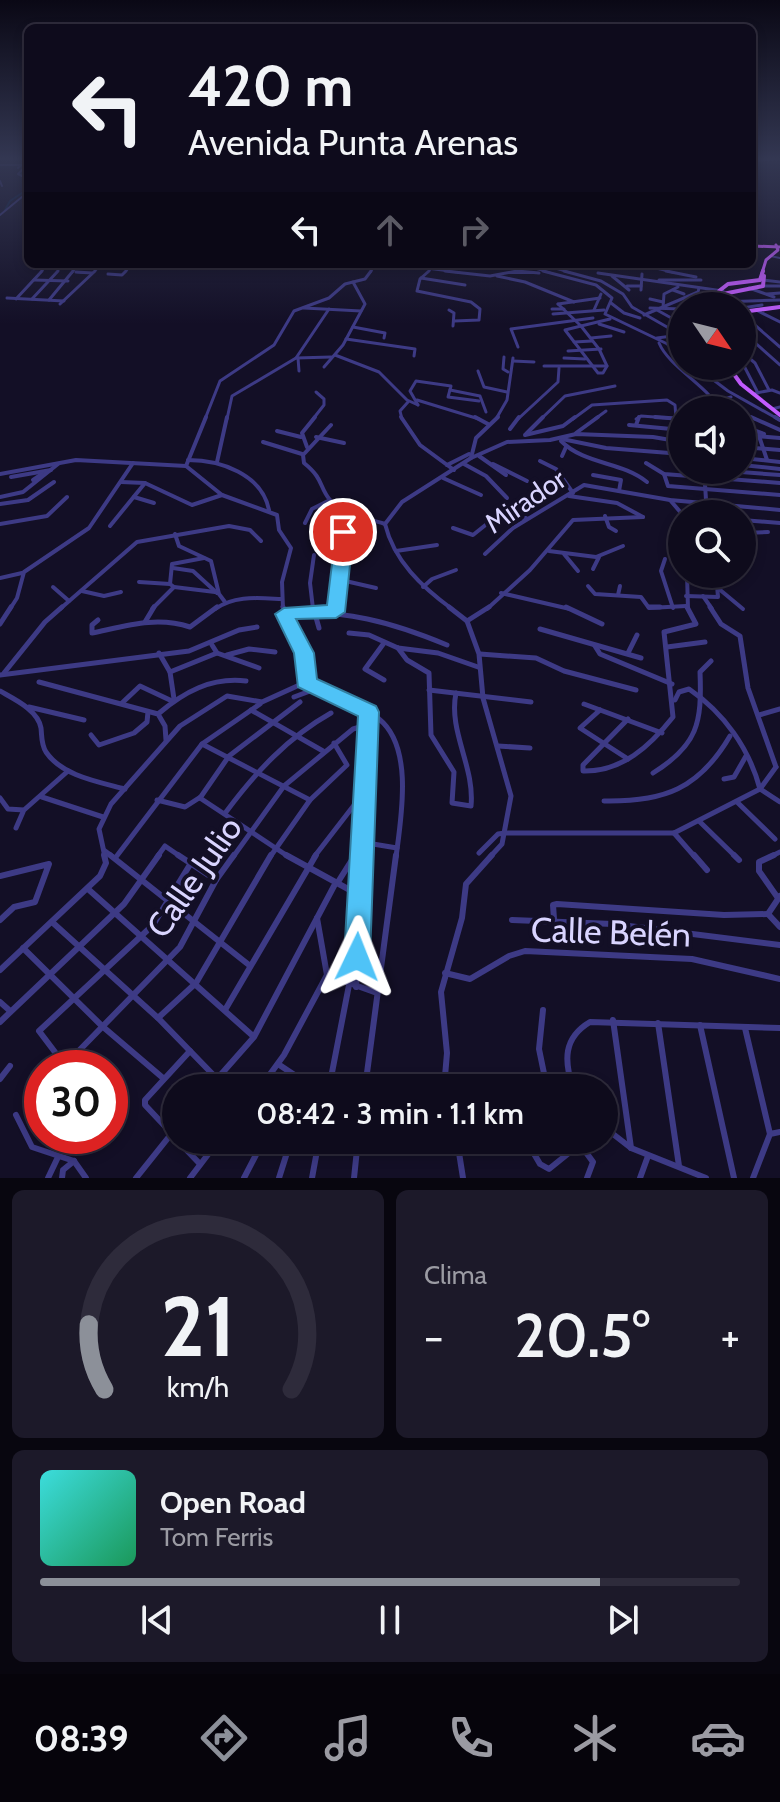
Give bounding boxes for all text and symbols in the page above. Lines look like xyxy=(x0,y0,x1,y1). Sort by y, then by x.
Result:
text: 420 m xyxy=(188,52,353,120)
icon: left xyxy=(56,56,160,160)
text: Avenida Punta Arenas xyxy=(188,120,518,164)
icon: left xyxy=(284,208,328,252)
icon: ahead xyxy=(368,208,412,252)
icon: right xyxy=(452,208,496,252)
north arrow xyxy=(668,292,756,380)
map controls xyxy=(668,292,756,588)
button: sound xyxy=(668,396,756,484)
street label: Mirador xyxy=(478,462,572,540)
pin xyxy=(309,498,377,566)
button: search xyxy=(668,500,756,588)
icon: arrive xyxy=(321,510,365,554)
street label: Calle Julio xyxy=(137,808,251,946)
street label: Calle Belén xyxy=(530,908,692,956)
position arrow xyxy=(315,915,399,999)
speed limit sign: 30 xyxy=(24,1050,128,1154)
text: 08:42 · 3 min · 1.1 km xyxy=(256,1095,524,1132)
text: Clima xyxy=(424,1259,487,1291)
text: 21 xyxy=(161,1276,235,1377)
text: 20.5° xyxy=(514,1299,650,1372)
text: − xyxy=(424,1310,443,1363)
text: + xyxy=(721,1310,740,1363)
text: km/h xyxy=(167,1369,229,1404)
text: Open Road xyxy=(160,1484,306,1521)
text: Tom Ferris xyxy=(160,1521,273,1553)
icon: previous xyxy=(135,1598,179,1642)
icon: pause xyxy=(368,1598,412,1642)
icon: next xyxy=(601,1598,645,1642)
icon: directions xyxy=(196,1710,252,1766)
icon: music xyxy=(320,1710,376,1766)
icon: phone xyxy=(443,1710,499,1766)
icon: climate xyxy=(567,1710,623,1766)
icon: car xyxy=(690,1710,746,1766)
text: 08:39 xyxy=(34,1716,129,1760)

